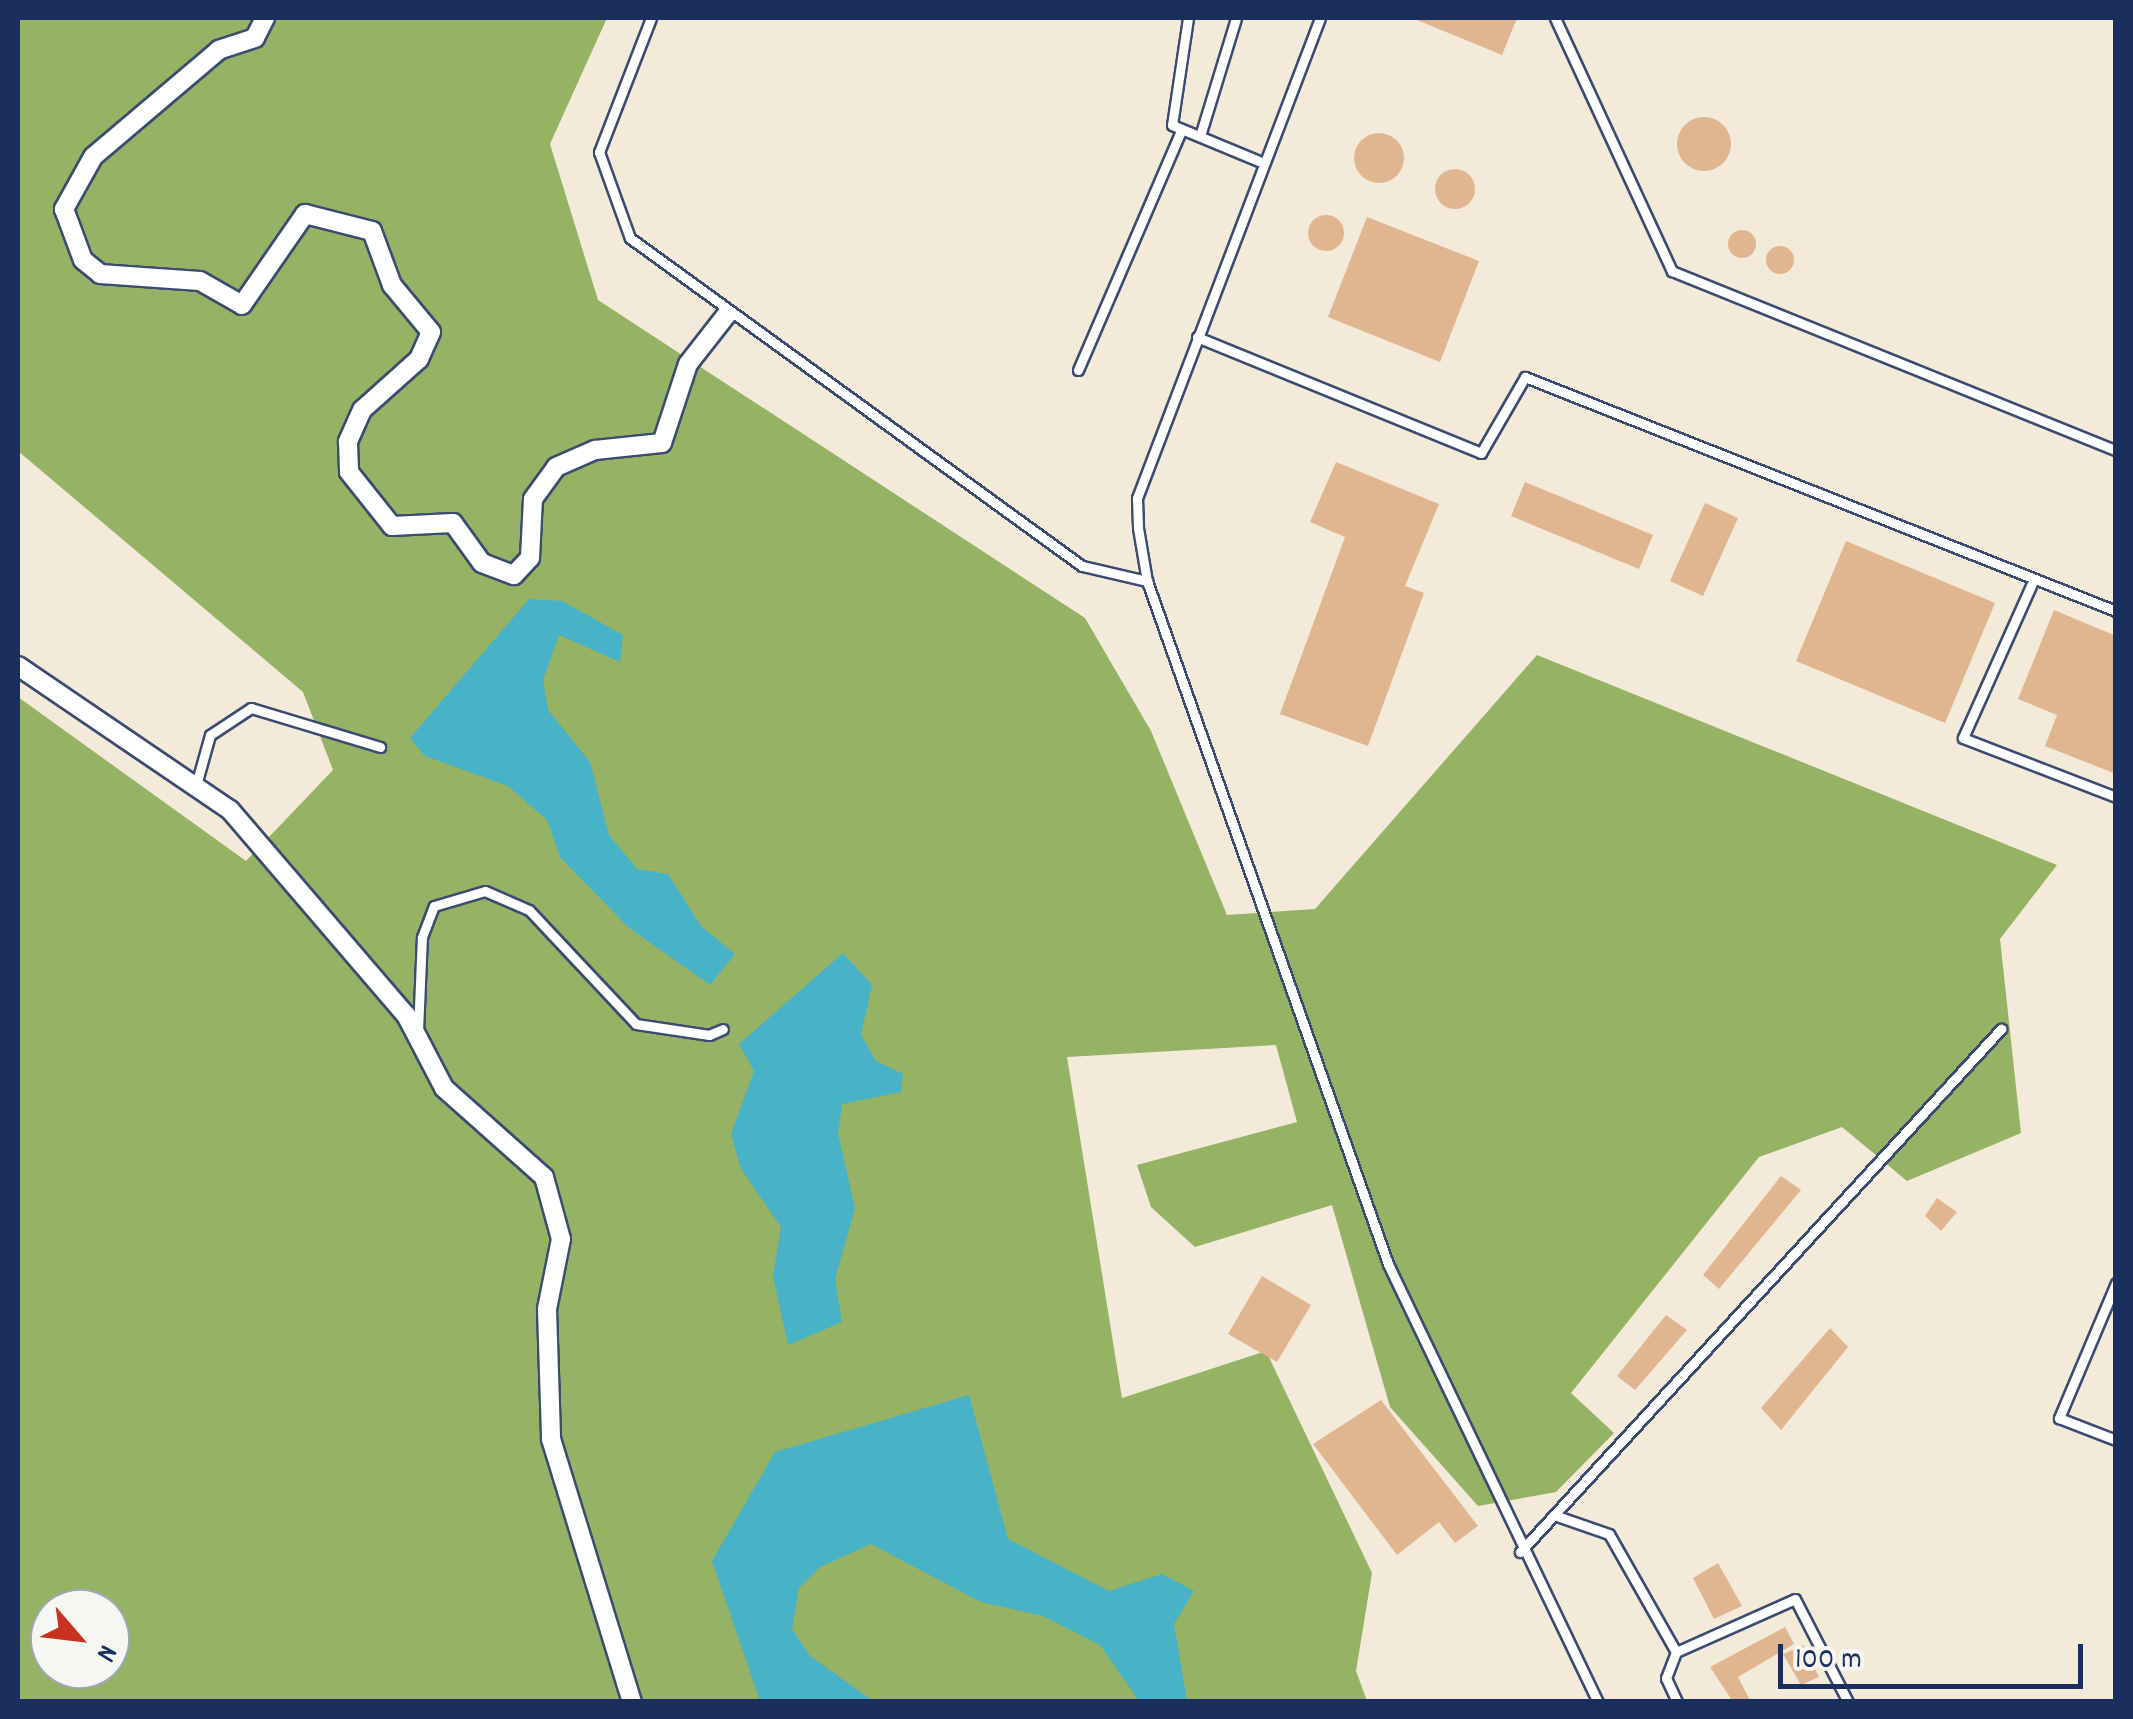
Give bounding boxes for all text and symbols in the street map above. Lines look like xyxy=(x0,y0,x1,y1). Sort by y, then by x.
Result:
north arrow xyxy=(30,1589,130,1689)
scale bar xyxy=(1783,1624,2088,1686)
text: N xyxy=(84,1637,126,1668)
text: 100 m xyxy=(1795,1640,1862,1683)

